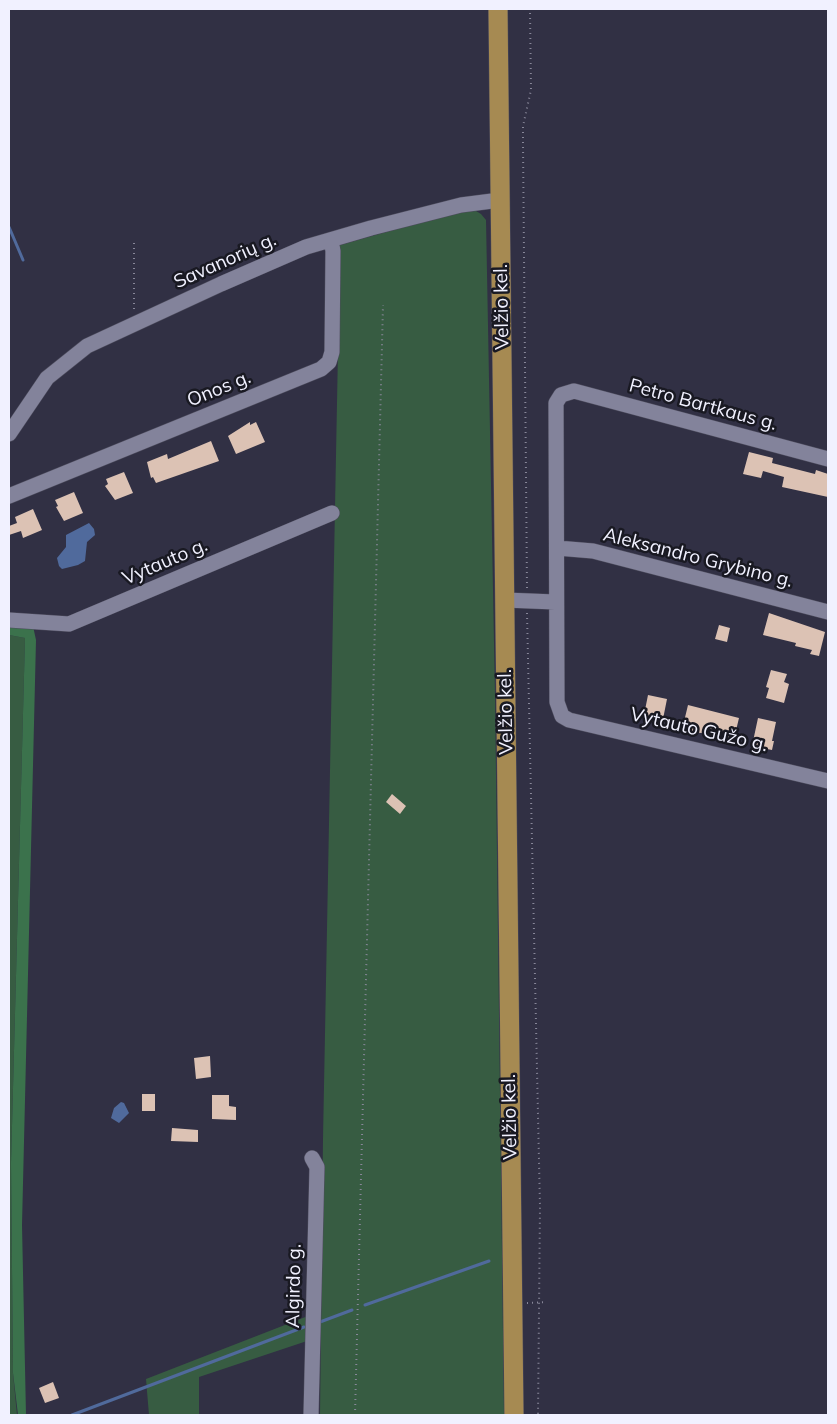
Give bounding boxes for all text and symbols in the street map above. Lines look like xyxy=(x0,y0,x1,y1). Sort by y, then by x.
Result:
street label: Savanorių g. xyxy=(170,228,280,294)
street label: Velžio kel. xyxy=(490,264,514,350)
street label: Onos g. xyxy=(184,366,254,412)
street label: Petro Bartkaus g. xyxy=(627,374,779,436)
street label: Aleksandro Grybino g. xyxy=(601,523,795,593)
street label: Vytauto g. xyxy=(119,534,211,590)
street label: Velžio kel. xyxy=(494,669,518,755)
street label: Vytauto Gužo g. xyxy=(628,703,770,757)
street label: Velžio kel. xyxy=(498,1074,522,1160)
street label: Algirdo g. xyxy=(282,1244,306,1328)

